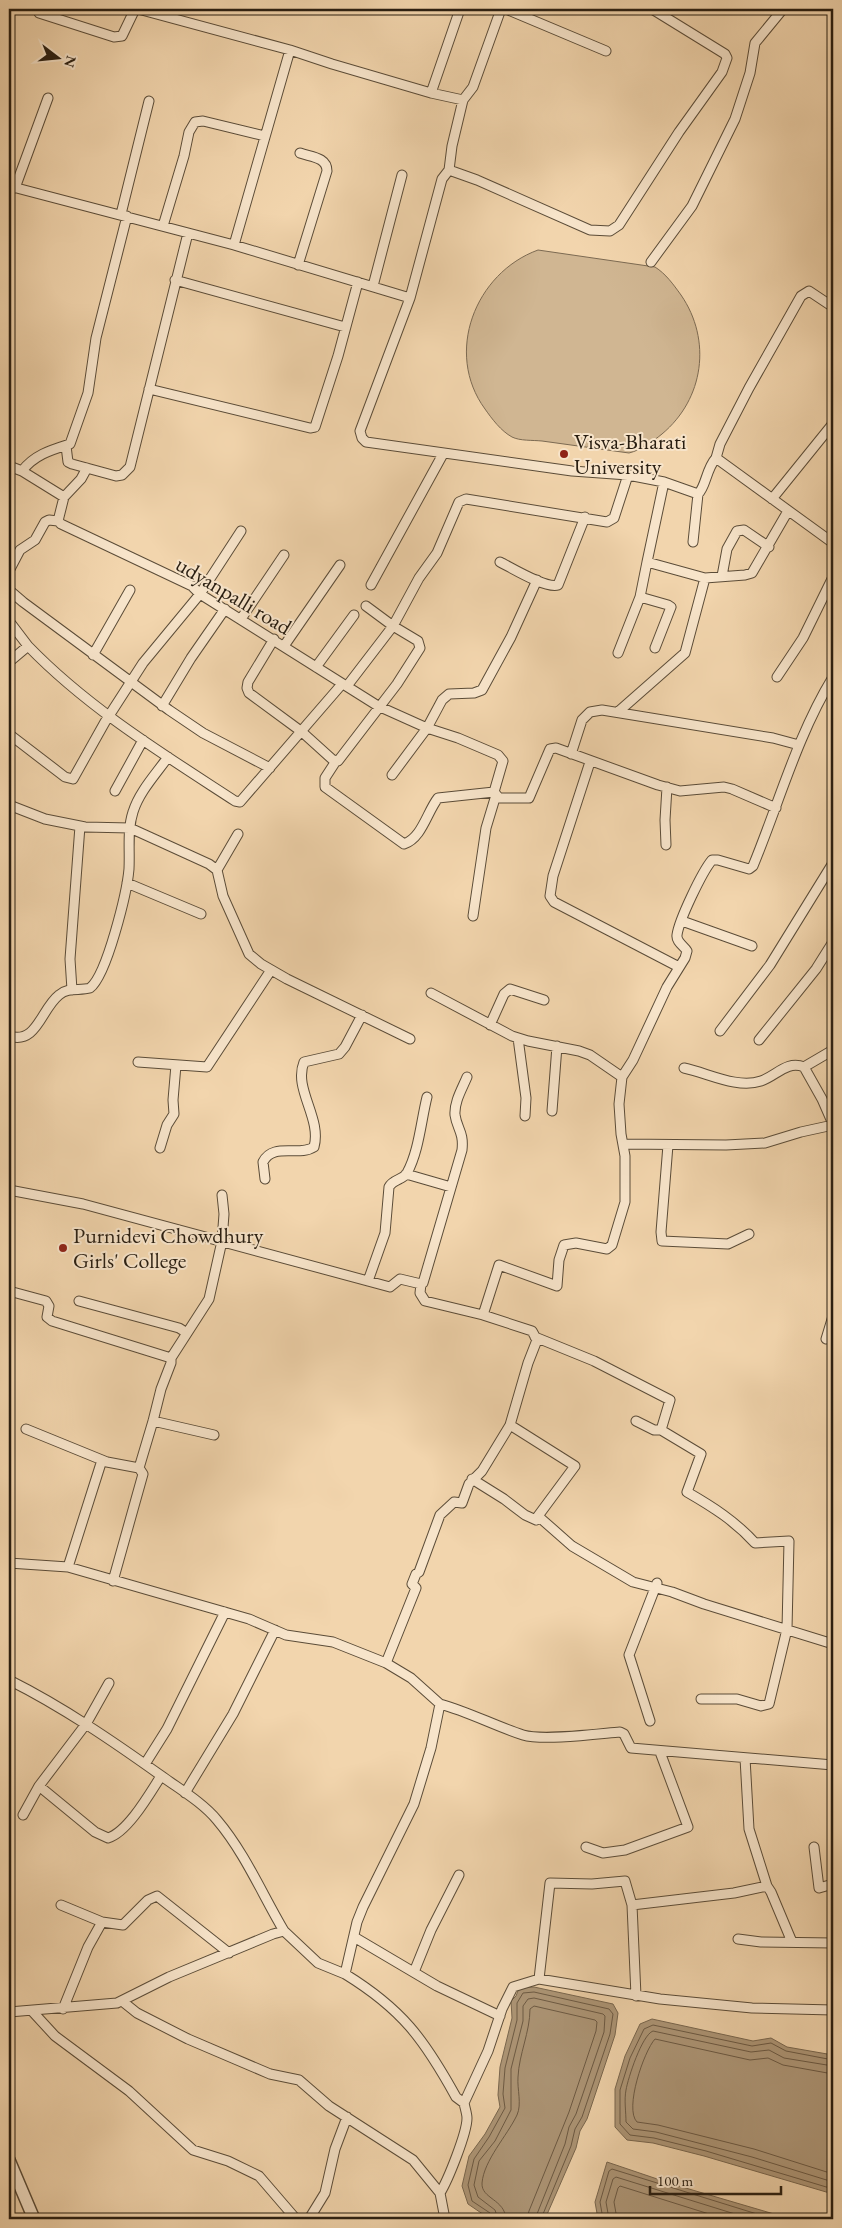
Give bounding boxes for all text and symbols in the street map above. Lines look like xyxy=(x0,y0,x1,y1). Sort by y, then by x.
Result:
north arrow xyxy=(32,32,82,82)
text: N xyxy=(60,54,81,70)
place label: Visva-Bharati University xyxy=(574,427,686,481)
marker: Visva-Bharati University xyxy=(558,448,570,460)
street label: udyanpalli road xyxy=(170,549,298,642)
place label: Purnidevi Chowdhury Girls' College xyxy=(73,1221,264,1275)
marker: Purnidevi Chowdhury Girls' College xyxy=(57,1242,69,1254)
scale bar xyxy=(650,2163,781,2195)
text: 100 m xyxy=(657,2171,694,2190)

